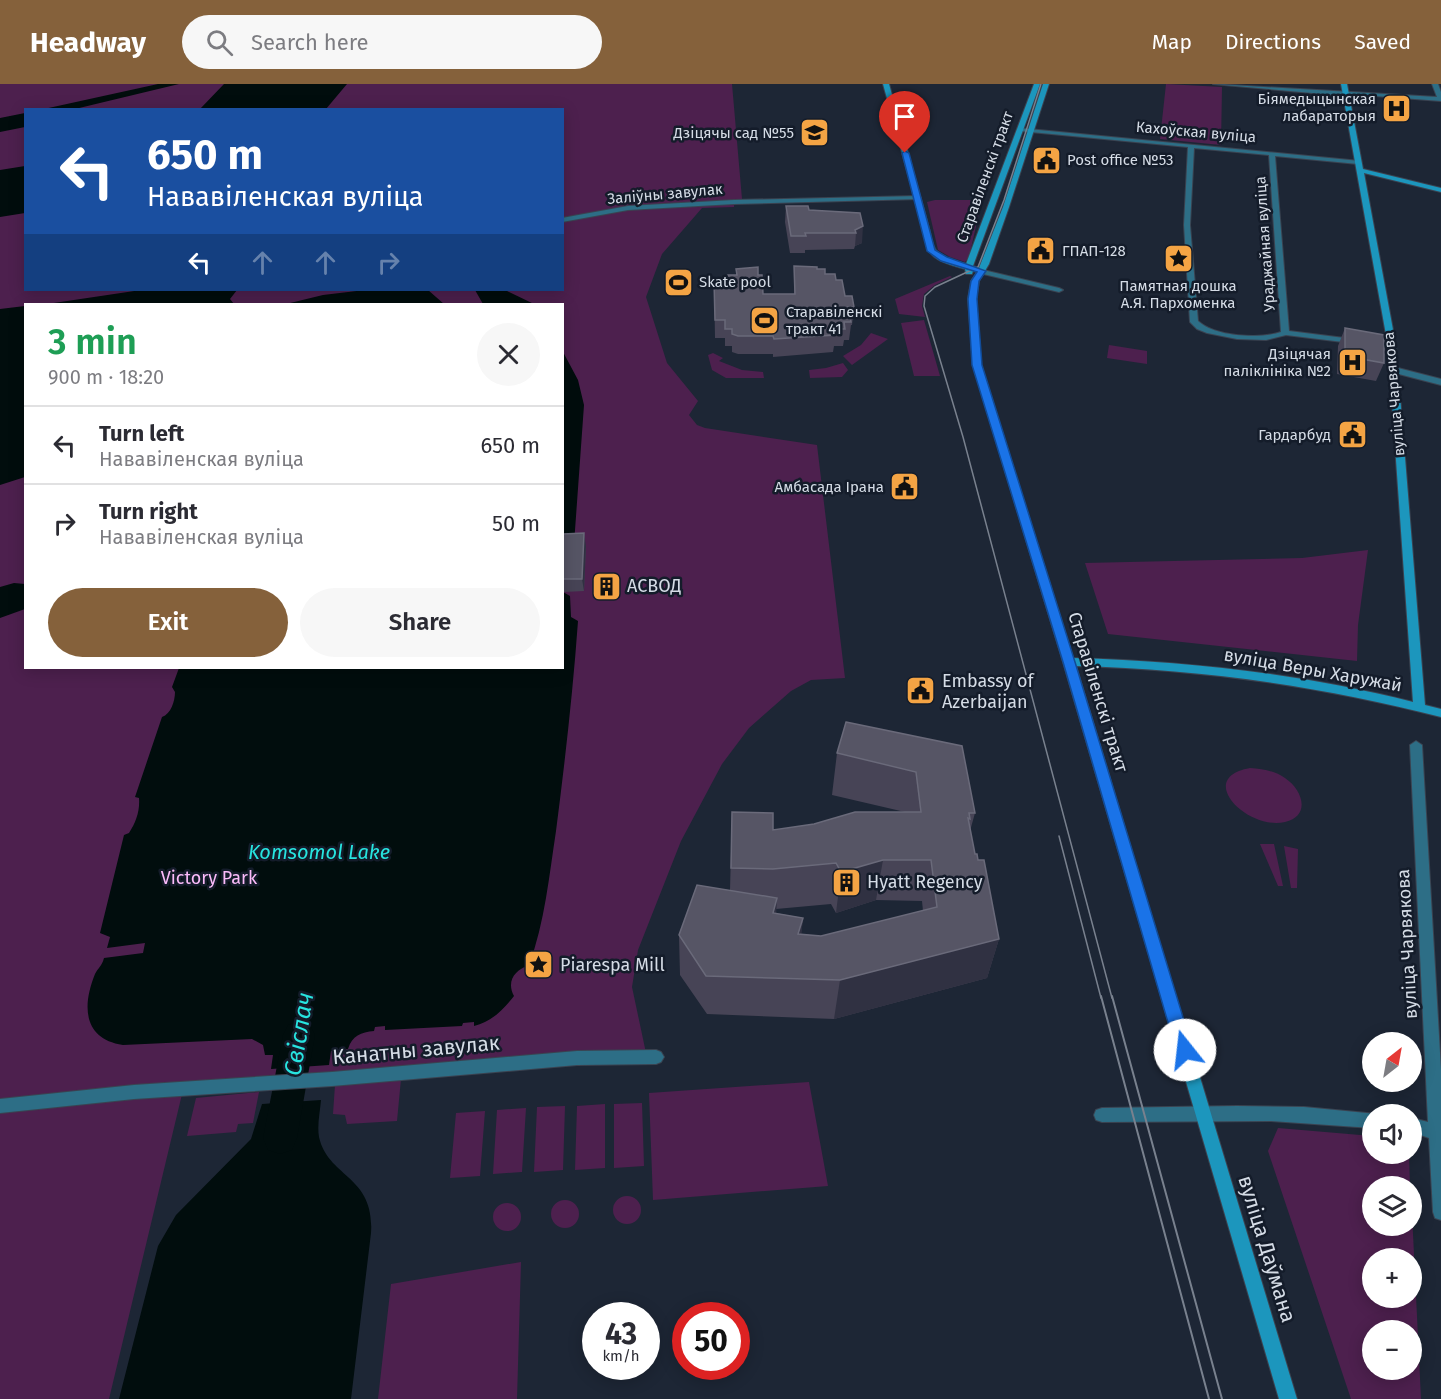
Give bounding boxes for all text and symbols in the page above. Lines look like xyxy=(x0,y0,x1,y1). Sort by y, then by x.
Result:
search box xyxy=(182,15,602,69)
text: Headway xyxy=(30,26,146,59)
icon: search xyxy=(203,26,236,59)
text: Search here xyxy=(251,29,369,56)
text: Map xyxy=(1152,29,1192,55)
text: Directions xyxy=(1225,29,1321,55)
text: Saved xyxy=(1354,29,1411,55)
place label: Біямедыцынская лабараторыя xyxy=(1258,90,1376,125)
pin xyxy=(879,91,930,153)
hospital icon: Біямедыцынская лабараторыя xyxy=(1381,92,1413,124)
icon: arrive xyxy=(888,100,921,133)
street label: Старавіленскі тракт xyxy=(953,109,1017,245)
school or university icon: Дзіцячы сад №55 xyxy=(799,117,831,149)
street label: Кахоўская вуліца xyxy=(1135,118,1257,146)
place label: Дзіцячы сад №55 xyxy=(672,124,794,142)
text: 650 m xyxy=(147,130,263,180)
icon: left xyxy=(48,132,126,210)
public building icon: Post office №53 xyxy=(1030,144,1062,176)
place label: Post office №53 xyxy=(1067,151,1174,169)
street label: Ураджайная вуліца xyxy=(1251,176,1279,312)
street label: Заліўны завулак xyxy=(607,180,724,208)
text: Нававіленская вуліца xyxy=(147,181,424,213)
public building icon: ГПАП-128 xyxy=(1025,235,1057,267)
place label: ГПАП-128 xyxy=(1062,242,1126,260)
place icon: Памятная дошка А.Я. Пархоменка xyxy=(1162,243,1194,275)
icon: left xyxy=(183,246,216,279)
icon: ahead xyxy=(246,246,279,279)
icon: ahead xyxy=(309,246,342,279)
icon: right xyxy=(372,246,405,279)
sports icon: Skate pool xyxy=(662,266,694,298)
place label: Skate pool xyxy=(699,273,772,291)
place label: Памятная дошка А.Я. Пархоменка xyxy=(1119,277,1237,312)
place label: Старавіленскі тракт 41 xyxy=(786,303,882,338)
sports icon: Старавіленскі тракт 41 xyxy=(749,305,781,337)
text: 3 min xyxy=(48,320,137,364)
button: close xyxy=(477,323,540,386)
street label: вуліца Чарвякова xyxy=(1380,331,1408,457)
place label: Дзіцячая паліклініка №2 xyxy=(1223,345,1331,380)
hospital icon: Дзіцячая паліклініка №2 xyxy=(1336,347,1368,379)
text: 900 m · 18:20 xyxy=(48,365,164,389)
public building icon: Гардарбуд xyxy=(1336,419,1368,451)
text: Turn left xyxy=(99,420,184,447)
place label: Гардарбуд xyxy=(1258,426,1331,444)
icon: left xyxy=(48,429,81,462)
text: 650 m xyxy=(480,432,540,459)
text: Нававіленская вуліца xyxy=(99,447,304,471)
public building icon: Амбасада Ірана xyxy=(889,471,921,503)
place label: Амбасада Ірана xyxy=(775,478,884,496)
text: Turn right xyxy=(99,498,198,525)
icon: right xyxy=(48,507,81,540)
text: 50 m xyxy=(492,510,540,537)
text: Нававіленская вуліца xyxy=(99,525,304,549)
building icon: АСВОД xyxy=(590,570,622,602)
place label: АСВОД xyxy=(627,575,681,597)
button: Exit xyxy=(48,588,288,657)
button: Share xyxy=(300,588,540,657)
street label: Старавіленскі тракт xyxy=(1063,609,1133,776)
street label: вуліца Веры Харужай xyxy=(1222,643,1404,697)
place label: Embassy of Azerbaijan xyxy=(942,670,1035,713)
public building icon: Embassy of Azerbaijan xyxy=(905,675,937,707)
water label: Komsomol Lake xyxy=(248,840,390,864)
building icon: Hyatt Regency xyxy=(830,866,862,898)
park label: Victory Park xyxy=(161,867,258,889)
street label: вуліца Чарвякова xyxy=(1392,868,1422,1020)
place label: Hyatt Regency xyxy=(867,871,983,893)
place icon: Piarespa Mill xyxy=(523,949,555,981)
place label: Piarespa Mill xyxy=(560,954,665,976)
water label: Свіслач xyxy=(279,990,319,1078)
position arrow xyxy=(1153,1018,1217,1082)
street label: Канатны завулак xyxy=(331,1030,501,1070)
north arrow xyxy=(1362,1032,1422,1092)
map controls xyxy=(1362,1032,1422,1380)
button: sound xyxy=(1362,1104,1422,1164)
street label: вуліца Даўмана xyxy=(1232,1172,1302,1326)
button: layers xyxy=(1362,1176,1422,1236)
button: + xyxy=(1362,1248,1422,1308)
speed limit sign: 50 xyxy=(672,1302,750,1380)
text: 43 xyxy=(605,1316,637,1352)
button: − xyxy=(1362,1320,1422,1380)
text: km/h xyxy=(602,1347,640,1365)

